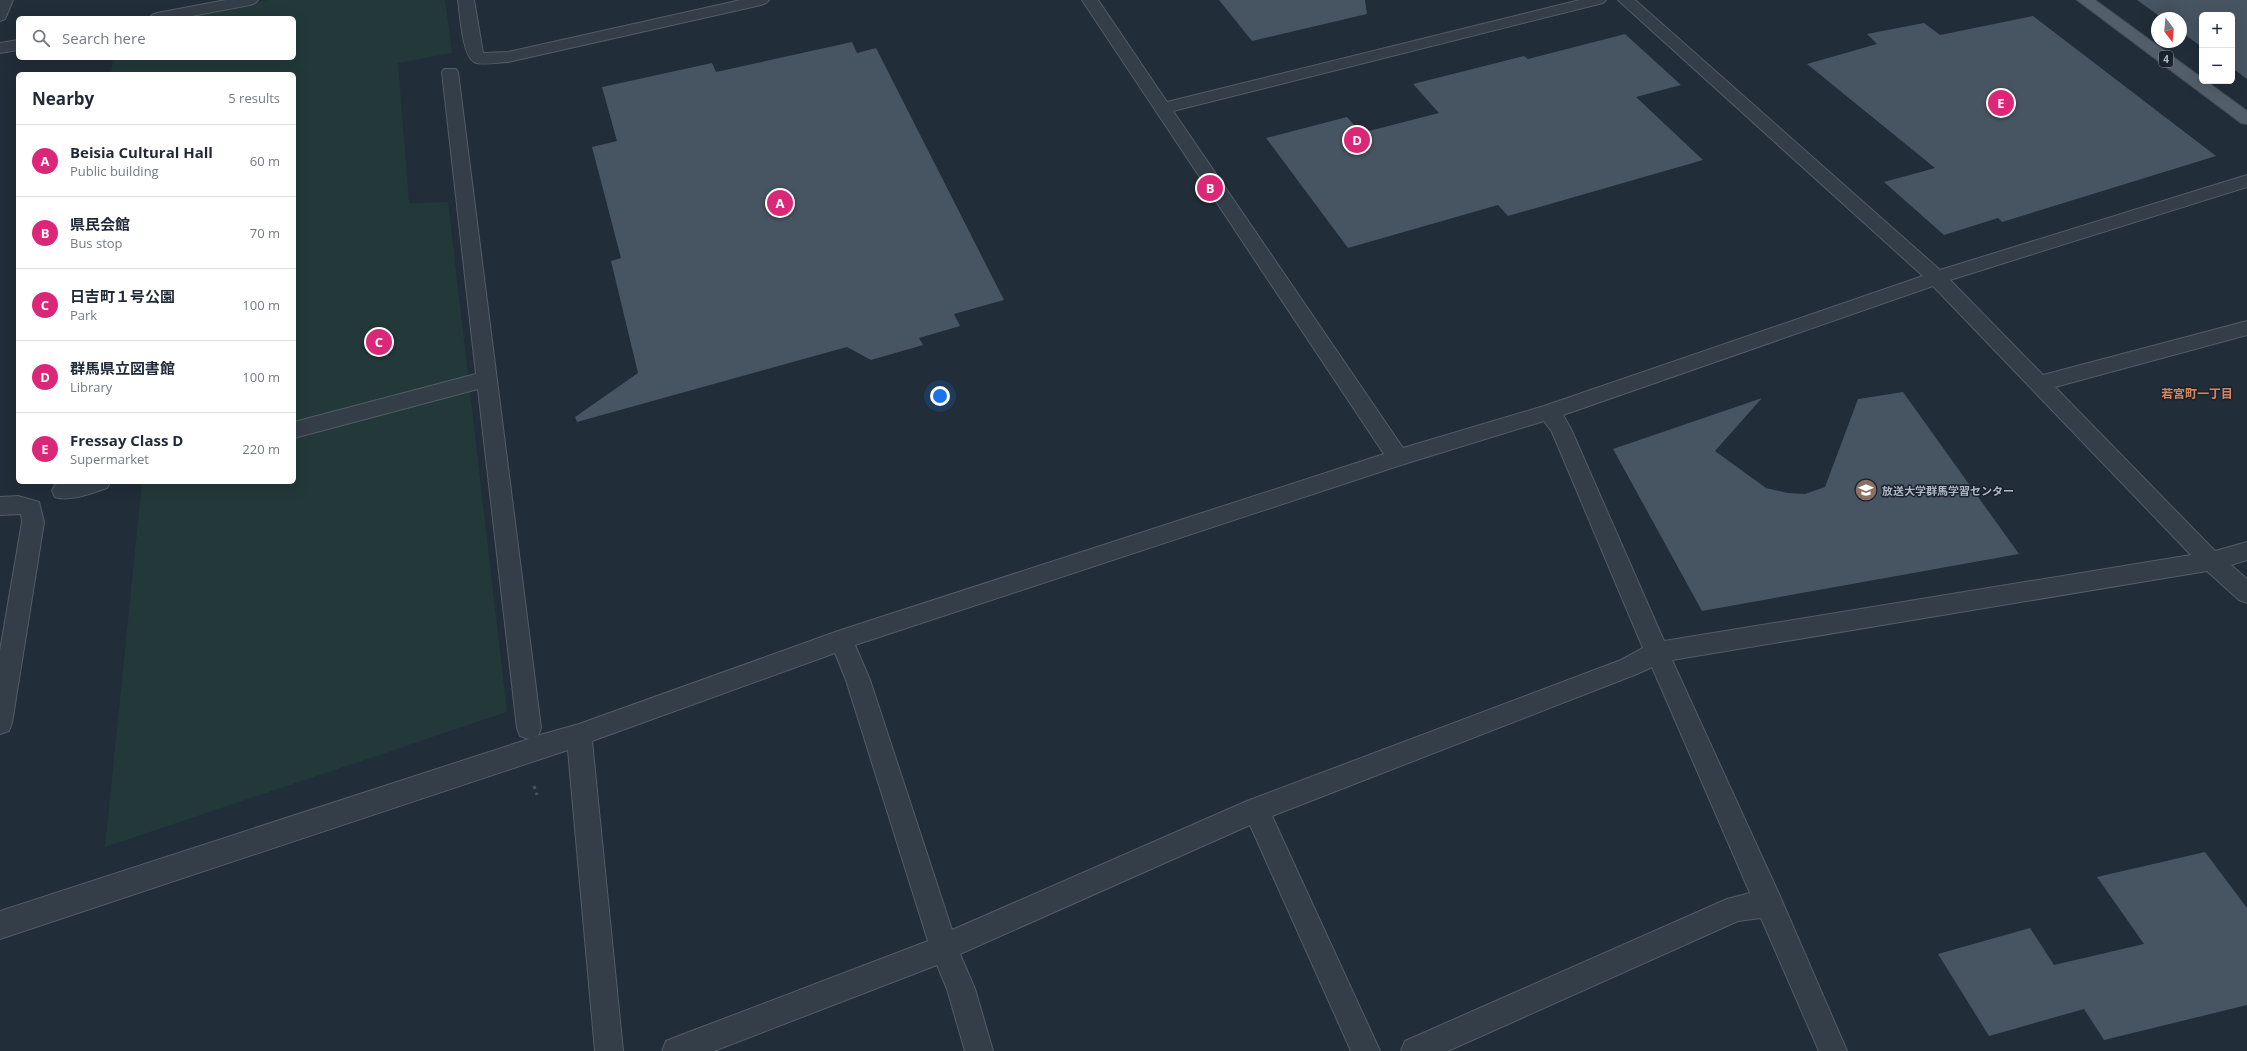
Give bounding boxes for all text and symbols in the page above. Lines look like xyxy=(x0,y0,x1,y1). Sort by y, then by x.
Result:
north arrow xyxy=(2151,12,2187,48)
map controls xyxy=(2199,12,2235,84)
button: + xyxy=(2199,12,2235,48)
search box xyxy=(16,16,296,60)
icon: search xyxy=(30,27,52,49)
text: Search here xyxy=(62,28,146,48)
button: − xyxy=(2199,48,2235,84)
road number: 4 xyxy=(2159,51,2173,67)
text: Nearby xyxy=(32,87,94,110)
pin: E xyxy=(1988,88,2014,118)
text: 5 results xyxy=(228,89,280,107)
pin: D xyxy=(1344,125,1370,155)
text: Beisia Cultural Hall xyxy=(70,142,213,162)
text: A xyxy=(41,152,49,170)
text: 60 m xyxy=(250,152,280,170)
text: Public building xyxy=(70,162,159,180)
pin: B xyxy=(1197,173,1223,203)
pin: A xyxy=(767,188,793,218)
text: 県民会館 xyxy=(70,214,130,234)
text: B xyxy=(41,224,49,242)
text: 70 m xyxy=(250,224,280,242)
text: Bus stop xyxy=(70,234,123,252)
text: 日吉町１号公園 xyxy=(70,286,175,306)
text: C xyxy=(41,296,49,314)
text: 100 m xyxy=(242,296,280,314)
text: Park xyxy=(70,306,97,324)
pin: C xyxy=(366,327,392,357)
text: 群馬県立図書館 xyxy=(70,358,175,378)
text: D xyxy=(40,368,50,386)
text: 100 m xyxy=(242,368,280,386)
text: Library xyxy=(70,378,112,396)
district label: 若宮町一丁目 xyxy=(2161,385,2233,402)
your location xyxy=(930,386,950,406)
text: Fressay Class D xyxy=(70,430,183,450)
text: E xyxy=(41,440,49,458)
text: 220 m xyxy=(242,440,280,458)
text: Supermarket xyxy=(70,450,149,468)
school or university icon: 放送大学群馬学習センター xyxy=(1853,477,1879,503)
place label: 放送大学群馬学習センター xyxy=(1882,483,2014,498)

